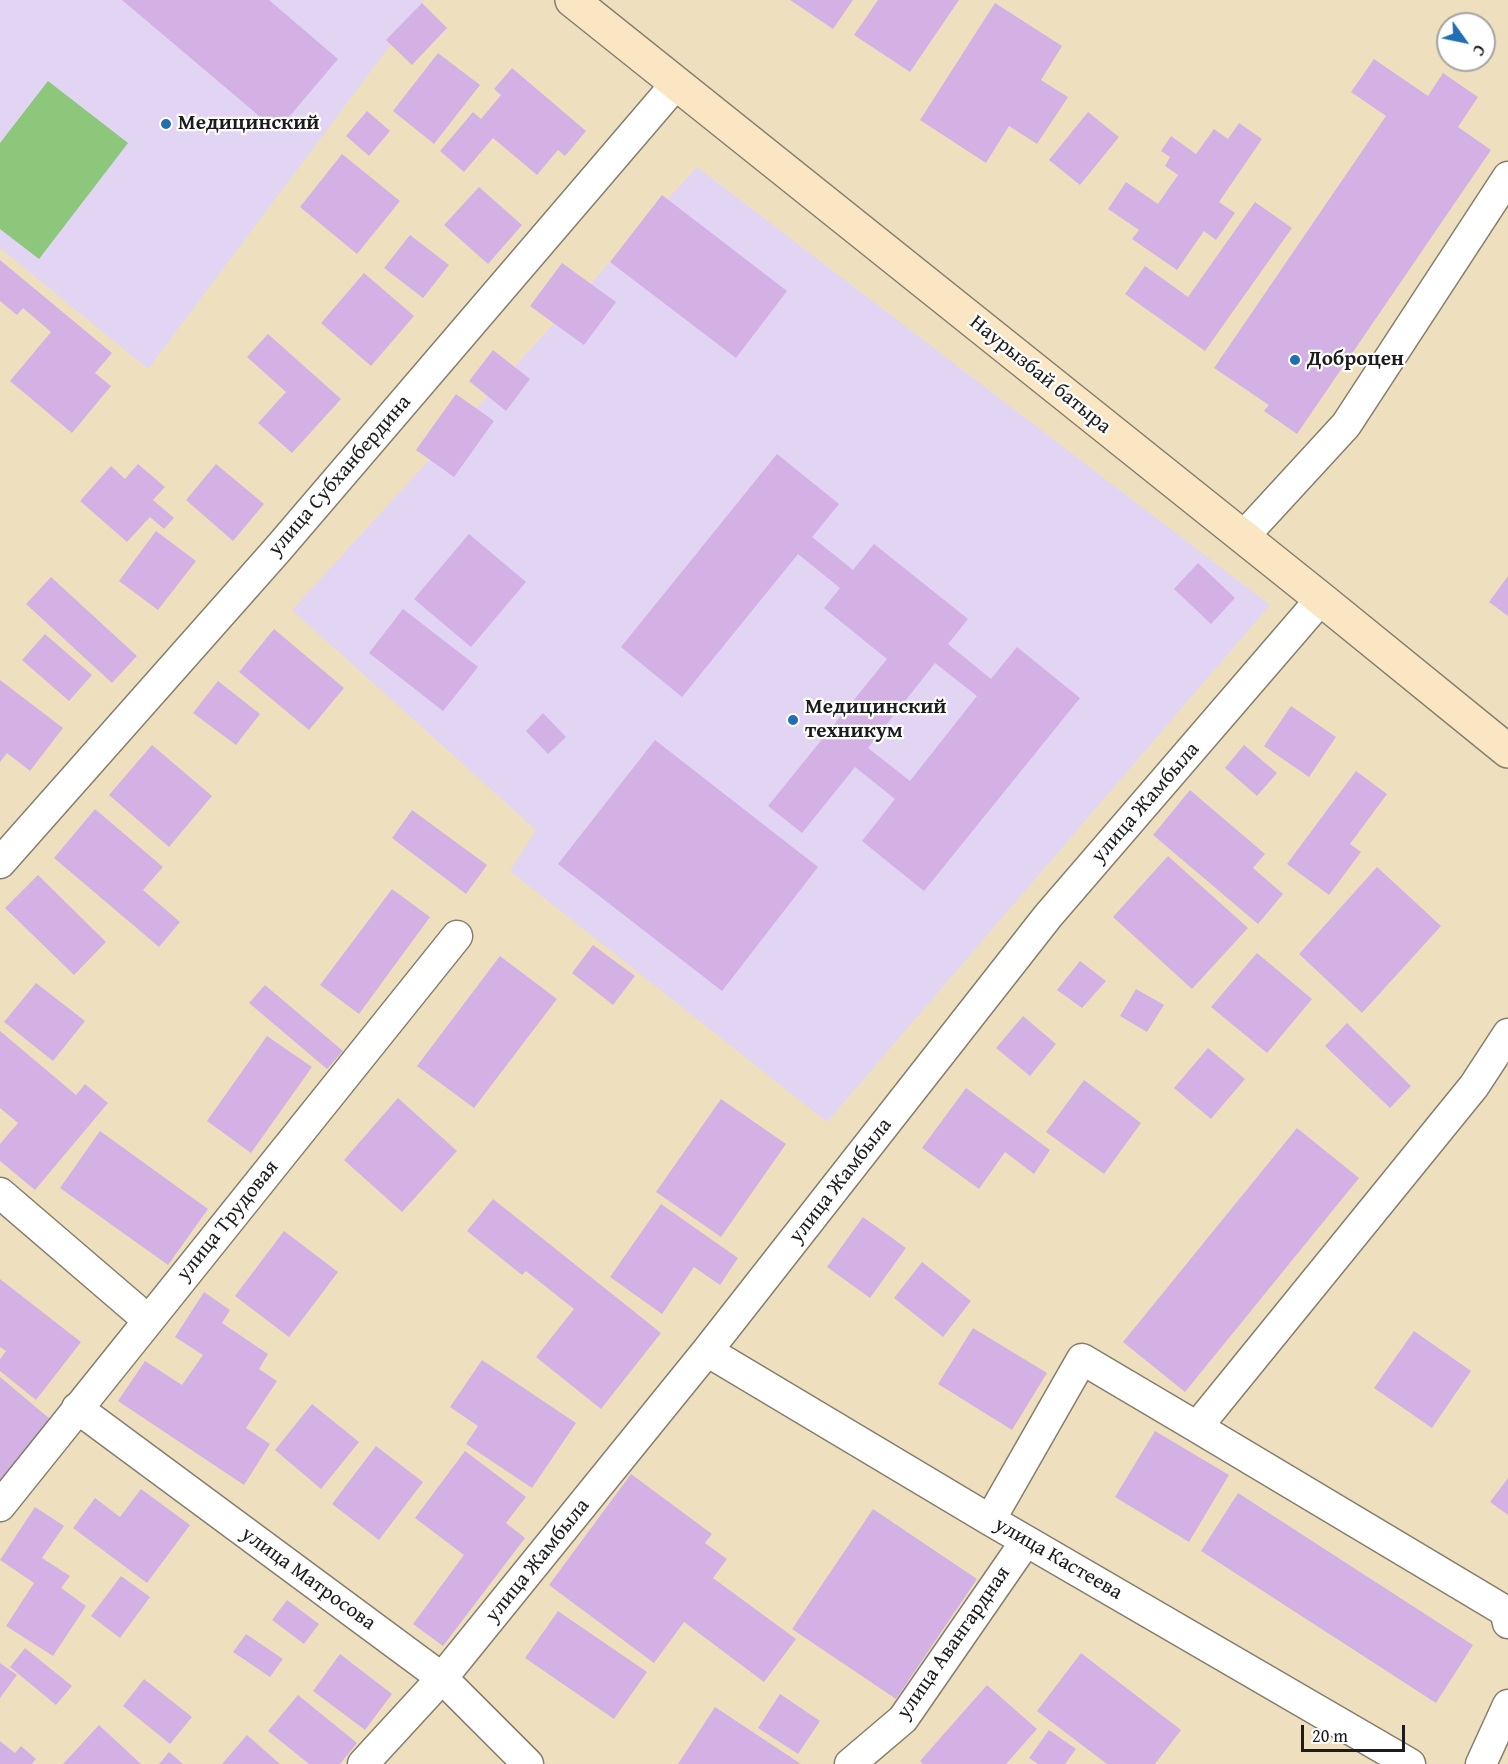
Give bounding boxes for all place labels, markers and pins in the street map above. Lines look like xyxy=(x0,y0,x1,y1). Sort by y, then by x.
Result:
place label: Медицинский xyxy=(178,111,319,137)
marker: Медицинский xyxy=(159,117,173,131)
place label: Доброцен xyxy=(1307,347,1404,373)
marker: Доброцен xyxy=(1288,353,1302,367)
place label: Медицинский техникум xyxy=(805,695,946,745)
marker: Медицинский техникум xyxy=(786,713,800,727)

